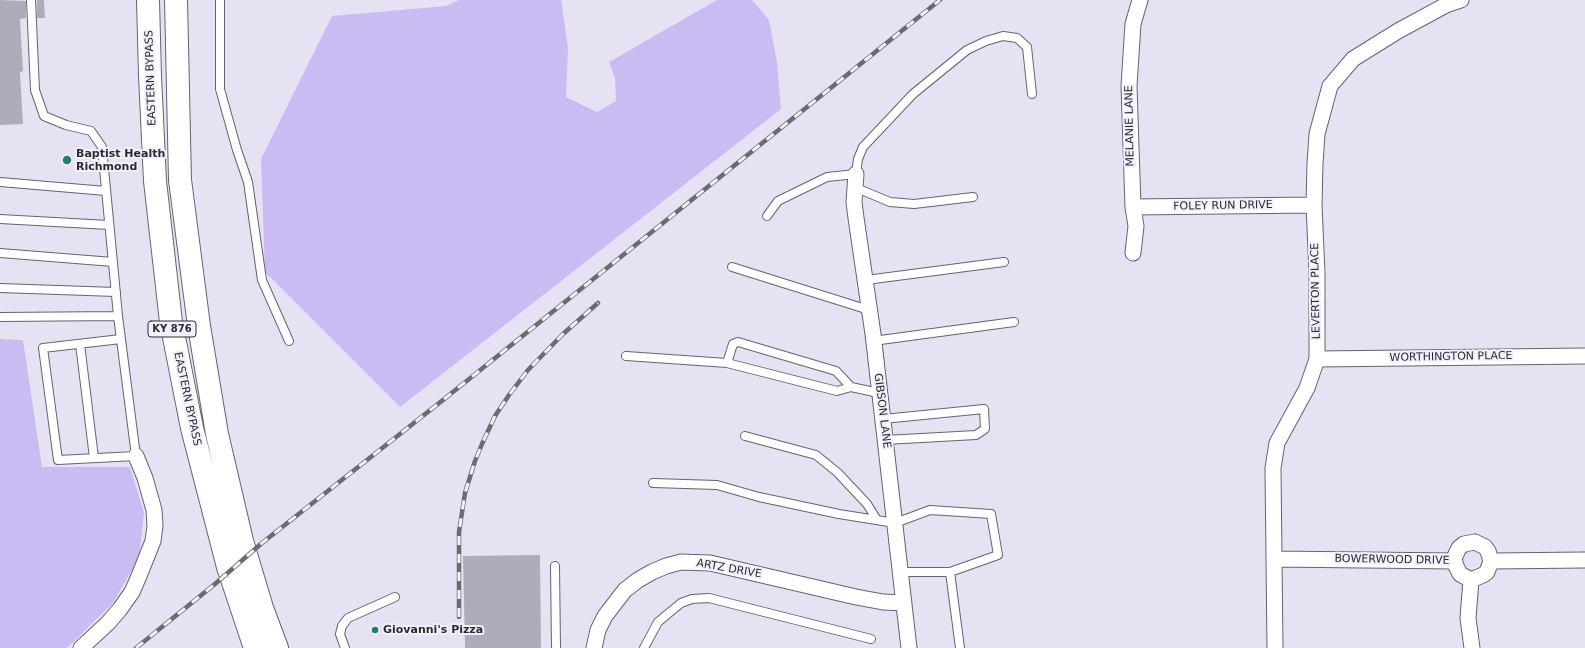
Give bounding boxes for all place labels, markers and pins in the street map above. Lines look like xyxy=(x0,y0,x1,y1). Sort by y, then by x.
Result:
place label: Baptist Health Richmond xyxy=(76,147,165,173)
marker: Baptist Health Richmond xyxy=(61,154,73,166)
place label: Giovanni's Pizza xyxy=(383,623,483,637)
marker: Giovanni's Pizza xyxy=(370,625,380,635)

